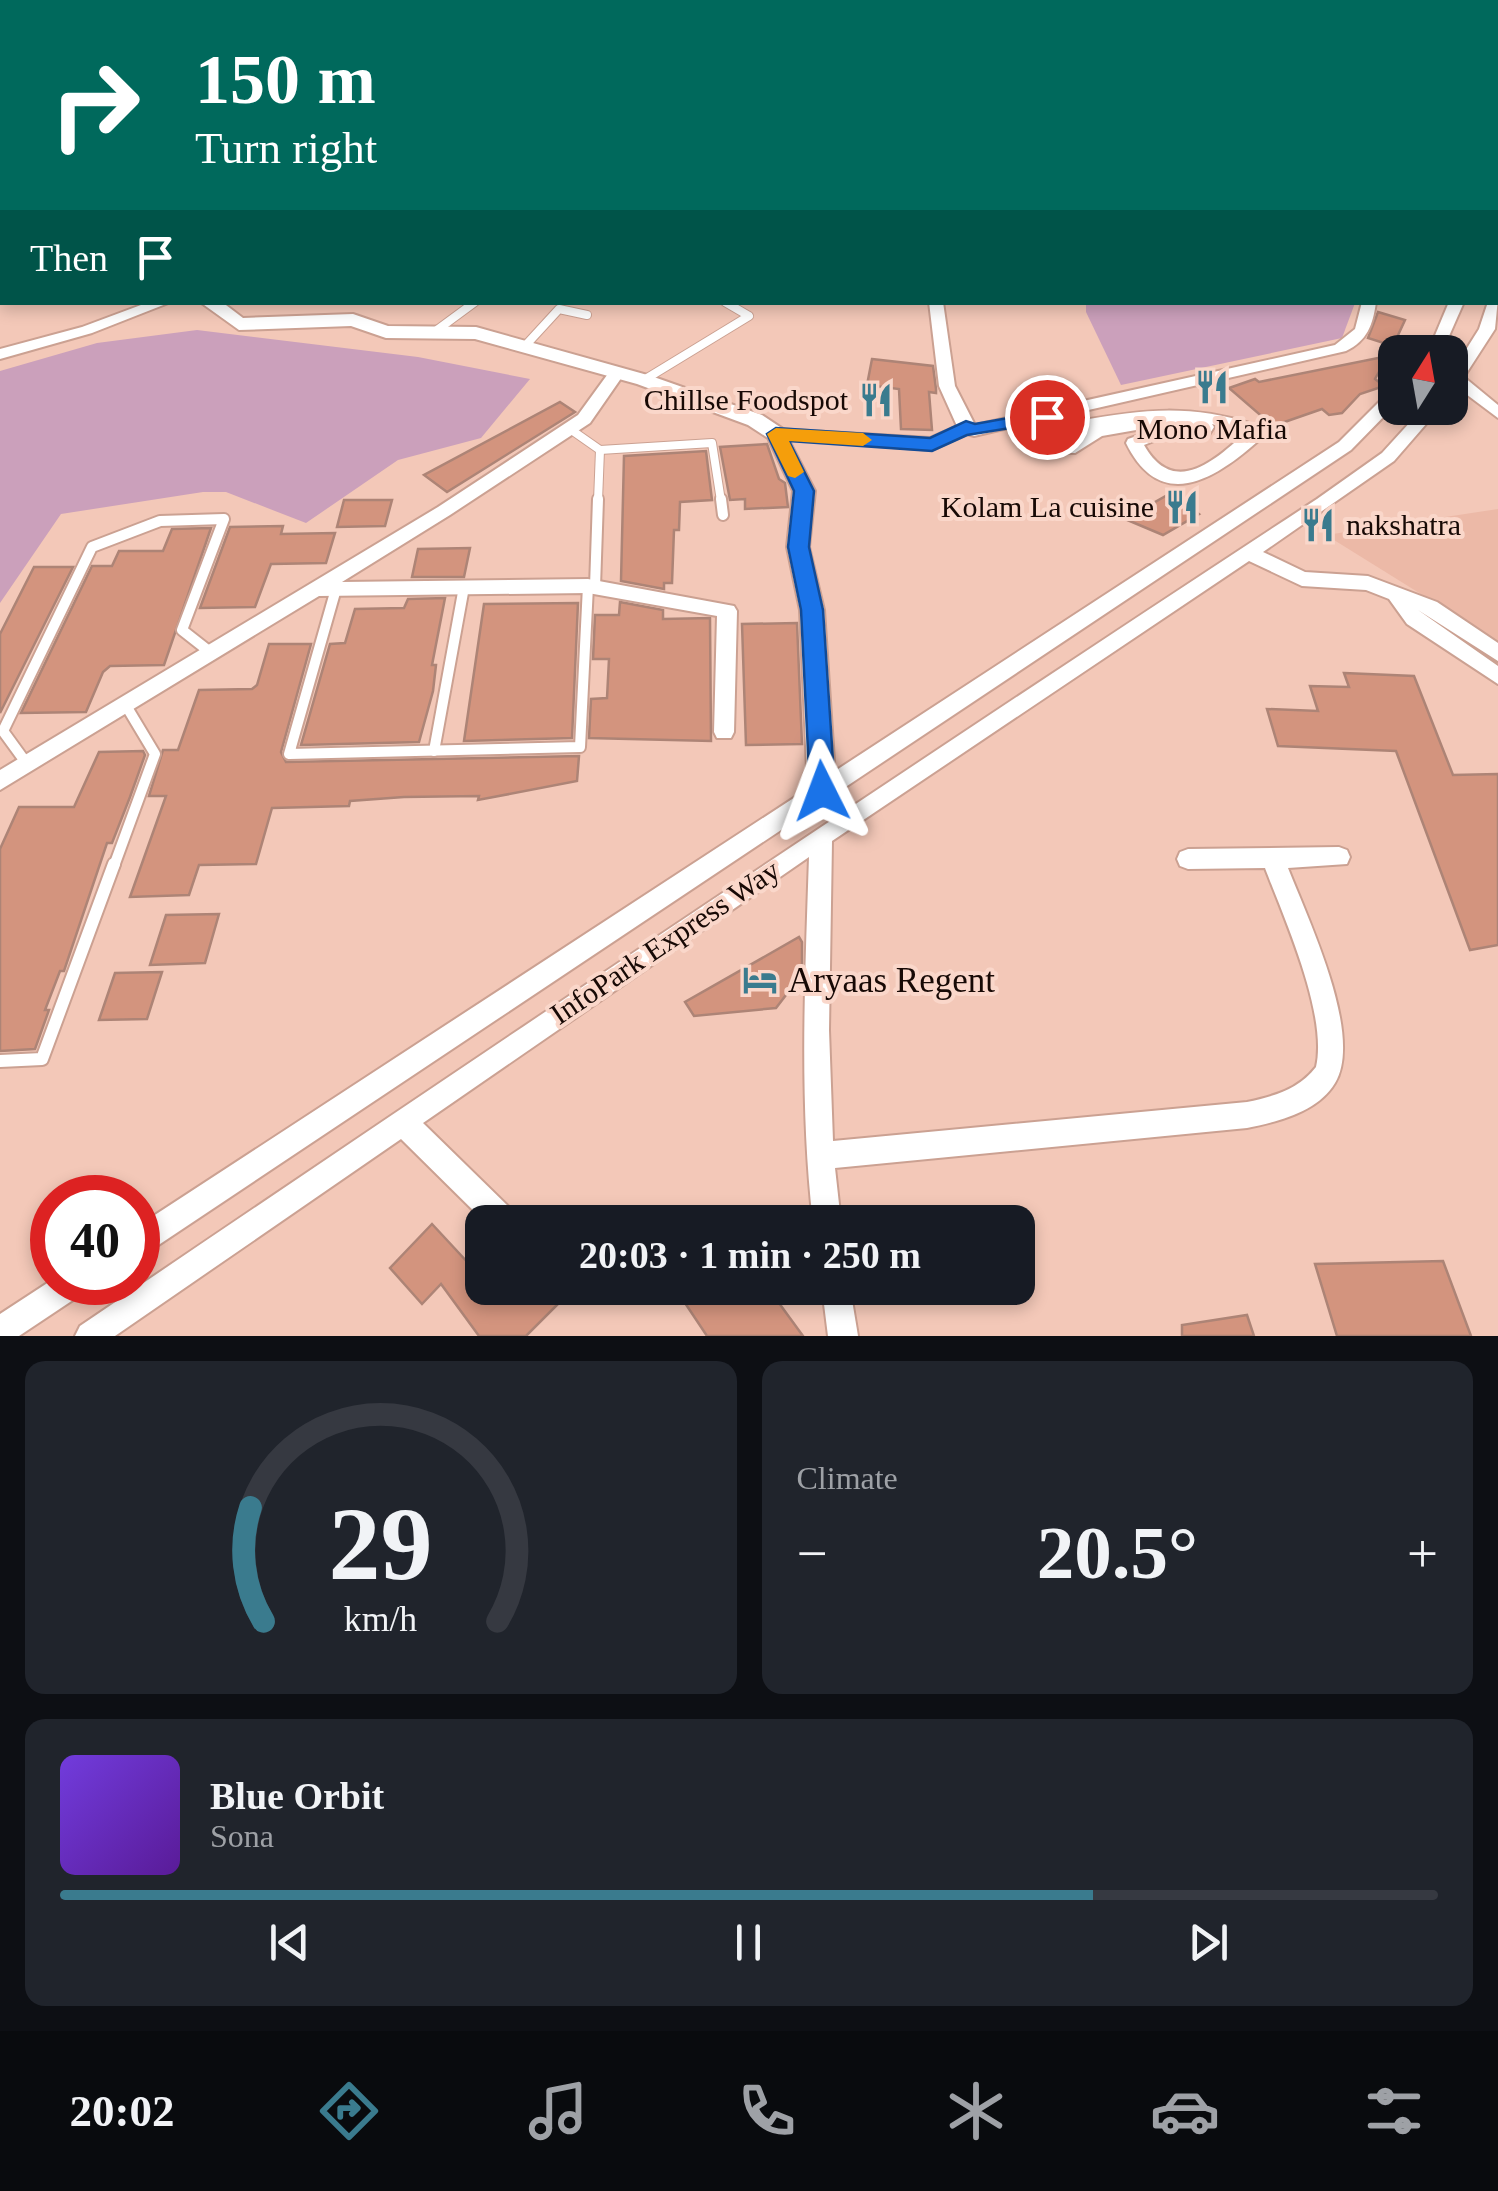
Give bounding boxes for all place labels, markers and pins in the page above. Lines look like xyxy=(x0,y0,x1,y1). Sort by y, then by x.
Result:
restaurant icon: Mono Mafia xyxy=(1193,368,1231,406)
pin xyxy=(1005,375,1090,460)
restaurant icon: Chillse Foodspot xyxy=(857,381,895,419)
place label: Chillse Foodspot xyxy=(644,383,849,416)
place label: Mono Mafia xyxy=(1137,412,1287,445)
restaurant icon: Kolam La cuisine xyxy=(1163,488,1201,526)
place label: Kolam La cuisine xyxy=(941,490,1154,523)
restaurant icon: nakshatra xyxy=(1299,506,1337,544)
place label: nakshatra xyxy=(1346,508,1461,541)
hotel icon: Aryaas Regent xyxy=(741,961,779,999)
place label: Aryaas Regent xyxy=(788,961,995,1000)

